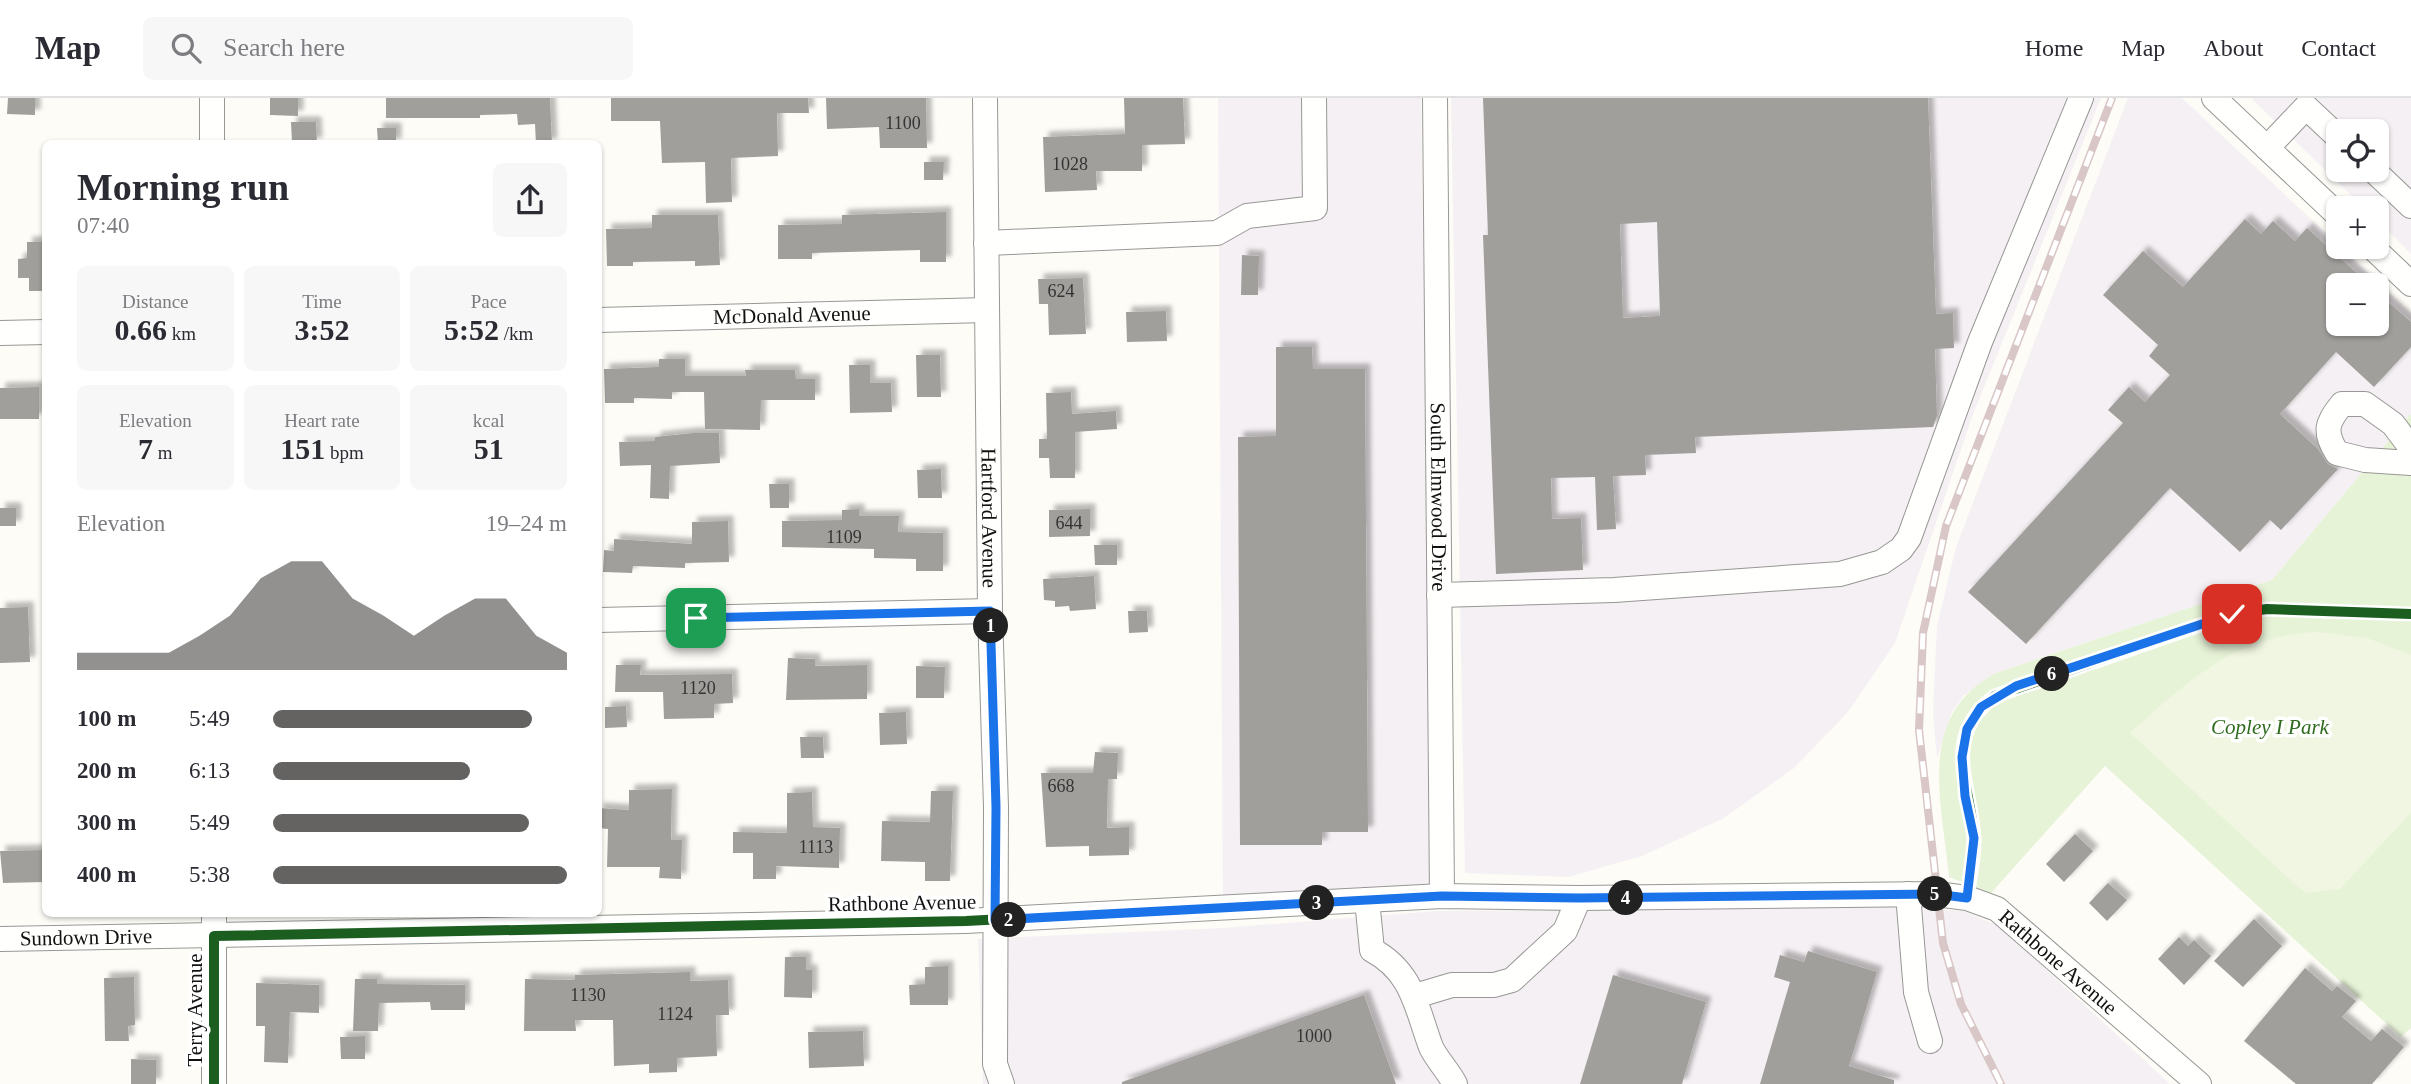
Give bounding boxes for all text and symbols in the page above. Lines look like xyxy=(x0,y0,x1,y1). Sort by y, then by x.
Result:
search box xyxy=(143,17,633,80)
icon: search xyxy=(167,29,205,67)
text: Map xyxy=(35,30,101,66)
text: Search here xyxy=(223,33,345,62)
text: Home xyxy=(2025,35,2083,61)
text: Map xyxy=(2121,35,2165,61)
text: About xyxy=(2203,35,2263,61)
text: Contact xyxy=(2301,35,2376,61)
house number: 1100 xyxy=(885,113,921,133)
map controls xyxy=(2326,119,2389,336)
button: locate xyxy=(2326,119,2389,182)
house number: 1028 xyxy=(1052,154,1088,174)
button: share xyxy=(493,163,567,237)
text: Morning run xyxy=(77,166,289,208)
button: + xyxy=(2326,196,2389,259)
text: 07:40 xyxy=(77,213,129,238)
button: − xyxy=(2326,273,2389,336)
house number: 624 xyxy=(1048,281,1075,301)
text: Distance xyxy=(122,291,189,312)
text: Time xyxy=(302,291,342,312)
text: Pace xyxy=(471,291,507,312)
street label: McDonald Avenue xyxy=(713,301,871,329)
text: 0.66 xyxy=(115,313,167,346)
text: 3:52 xyxy=(294,313,349,346)
text: 5:52 xyxy=(444,313,499,346)
text: km xyxy=(167,323,196,344)
text: /km xyxy=(499,323,533,344)
street label: South Elmwood Drive xyxy=(1426,402,1451,592)
text: Elevation xyxy=(119,410,192,431)
text: Heart rate xyxy=(284,410,360,431)
text: kcal xyxy=(473,410,504,431)
text: 7 xyxy=(138,432,153,465)
text: 151 xyxy=(280,432,325,465)
text: 51 xyxy=(474,432,504,465)
text: m xyxy=(153,442,173,463)
text: bpm xyxy=(325,442,364,463)
street label: Hartford Avenue xyxy=(976,448,1002,588)
text: Elevation xyxy=(77,511,165,536)
text: 19–24 m xyxy=(486,511,567,536)
house number: 644 xyxy=(1056,513,1083,533)
house number: 1109 xyxy=(826,527,862,547)
pin xyxy=(2202,584,2262,644)
pin xyxy=(666,588,726,648)
icon: check xyxy=(2213,595,2251,633)
icon: arrive xyxy=(677,599,715,637)
pin: 1 xyxy=(974,608,1009,644)
text: 1 xyxy=(986,615,995,636)
pin: 6 xyxy=(2035,656,2070,692)
text: 6 xyxy=(2047,663,2056,684)
house number: 1120 xyxy=(680,678,716,698)
text: 100 m xyxy=(77,706,136,731)
text: 5:49 xyxy=(189,706,230,731)
park label: Copley I Park xyxy=(2211,715,2330,739)
text: 200 m xyxy=(77,758,136,783)
text: 6:13 xyxy=(189,758,230,783)
house number: 668 xyxy=(1048,776,1075,796)
text: 300 m xyxy=(77,810,136,835)
text: 5:49 xyxy=(189,810,230,835)
house number: 1113 xyxy=(799,837,833,857)
text: 400 m xyxy=(77,862,136,887)
text: 5:38 xyxy=(189,862,230,887)
pin: 5 xyxy=(1918,876,1952,912)
pin: 4 xyxy=(1608,880,1644,916)
text: 5 xyxy=(1930,883,1939,904)
pin: 3 xyxy=(1300,886,1334,920)
text: 4 xyxy=(1621,887,1630,908)
street label: Rathbone Avenue xyxy=(828,890,976,916)
text: 3 xyxy=(1312,892,1321,913)
pin: 2 xyxy=(992,902,1026,938)
street label: Rathbone Avenue xyxy=(1994,904,2122,1020)
text: 2 xyxy=(1004,909,1013,930)
street label: Sundown Drive xyxy=(20,924,152,951)
street label: Terry Avenue xyxy=(183,953,207,1067)
house number: 1130 xyxy=(570,985,606,1005)
house number: 1124 xyxy=(657,1004,693,1024)
house number: 1000 xyxy=(1296,1026,1332,1046)

